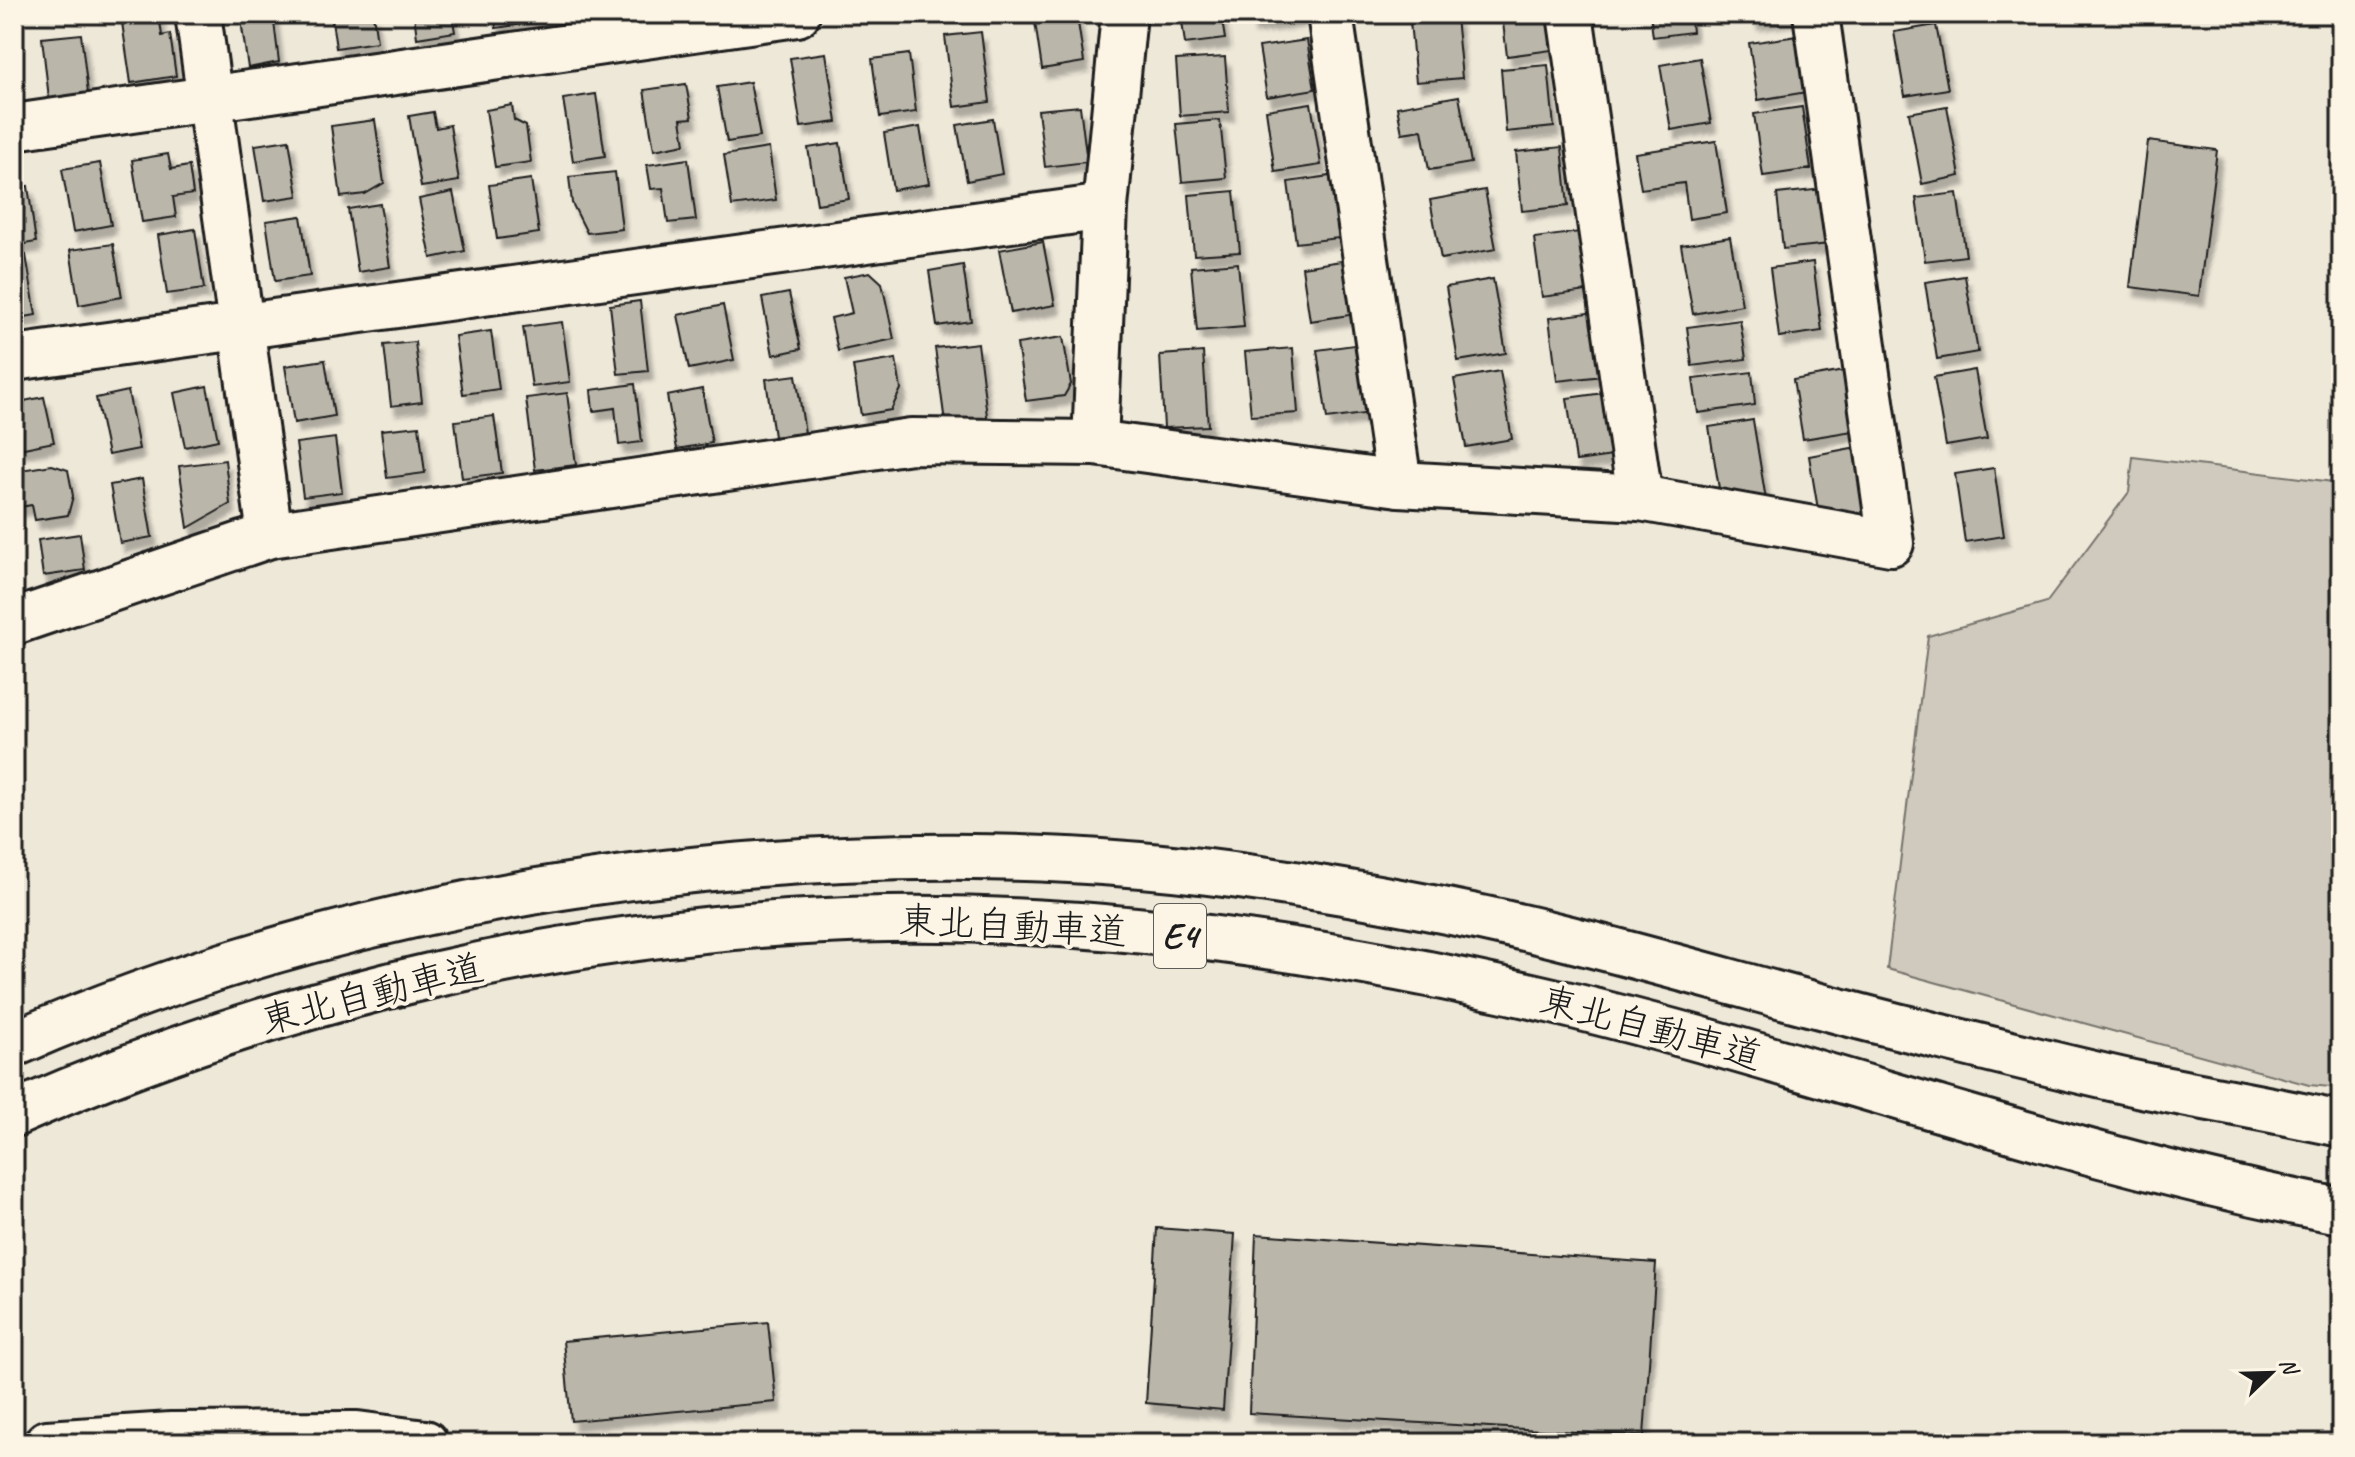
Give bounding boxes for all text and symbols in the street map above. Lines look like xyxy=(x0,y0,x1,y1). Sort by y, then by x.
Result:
street label: 東北自動車道 xyxy=(898,897,1128,955)
road number: E4 xyxy=(1154,904,1206,968)
street label: 東北自動車道 xyxy=(256,944,488,1044)
street label: 東北自動車道 xyxy=(1535,976,1767,1080)
north arrow xyxy=(2231,1333,2311,1413)
text: N xyxy=(2273,1354,2305,1380)

